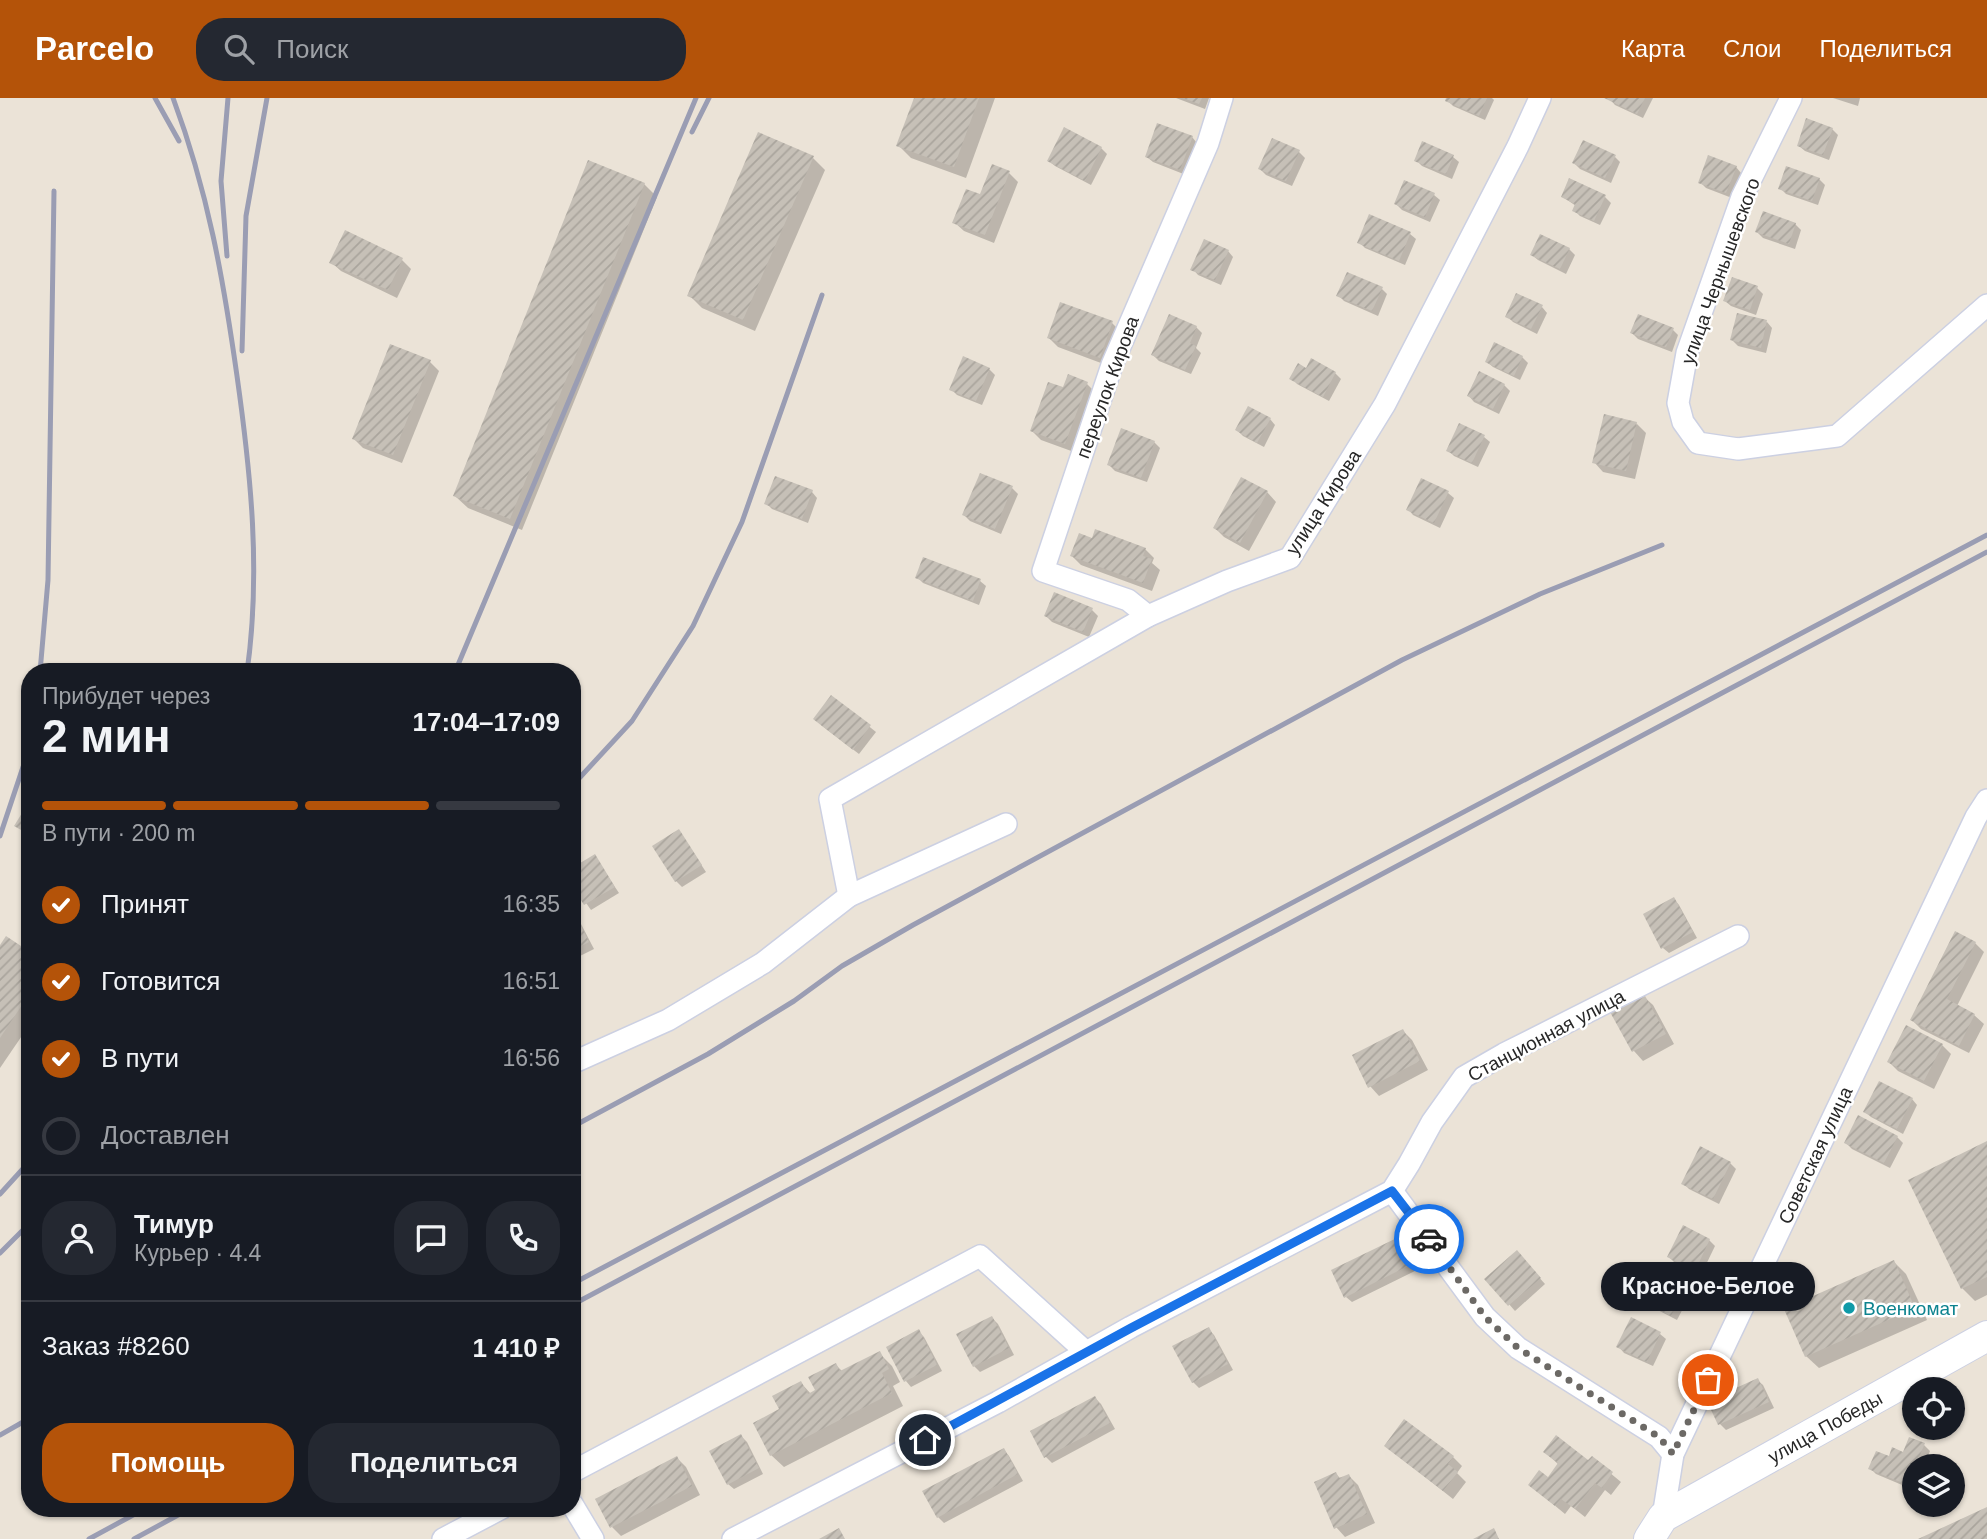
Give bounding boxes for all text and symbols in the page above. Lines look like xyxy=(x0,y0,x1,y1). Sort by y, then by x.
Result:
search box xyxy=(196,18,686,81)
text: Parcelo xyxy=(35,30,154,67)
icon: search xyxy=(220,30,258,68)
text: Поиск xyxy=(276,34,348,64)
text: Карта xyxy=(1621,35,1685,62)
text: Слои xyxy=(1723,35,1781,62)
text: Поделиться xyxy=(1819,35,1952,62)
street label: улица Чернышевского xyxy=(1677,175,1764,367)
street label: переулок Кирова xyxy=(1072,313,1143,461)
street label: улица Кирова xyxy=(1282,446,1365,559)
text: Прибудет через xyxy=(42,683,210,709)
text: 17:04–17:09 xyxy=(413,707,560,737)
text: 2 мин xyxy=(42,710,170,762)
text: В пути · 200 m xyxy=(42,820,195,846)
icon: check xyxy=(42,886,80,924)
text: Принят xyxy=(101,889,189,919)
text: 16:35 xyxy=(502,891,560,917)
icon: check xyxy=(42,963,80,1001)
text: Готовится xyxy=(101,966,220,996)
text: 16:51 xyxy=(502,968,560,994)
street label: Станционная улица xyxy=(1464,985,1629,1086)
icon: check xyxy=(42,1040,80,1078)
text: В пути xyxy=(101,1043,179,1073)
text: 16:56 xyxy=(502,1045,560,1071)
street label: Советская улица xyxy=(1774,1083,1857,1227)
text: Доставлен xyxy=(101,1120,230,1150)
button: person xyxy=(42,1201,116,1275)
button: chat xyxy=(394,1201,468,1275)
button: phone xyxy=(486,1201,560,1275)
courier xyxy=(1394,1204,1464,1274)
text: Тимур xyxy=(134,1209,214,1239)
icon: car xyxy=(1410,1220,1448,1258)
text: Курьер · 4.4 xyxy=(134,1240,261,1266)
callout: Красное-Белое xyxy=(1601,1261,1815,1310)
text: Красное-Белое xyxy=(1622,1273,1794,1299)
place label: Военкомат xyxy=(1863,1298,1959,1319)
marker: Военкомат xyxy=(1841,1300,1857,1316)
text: Заказ #8260 xyxy=(42,1331,190,1361)
text: 1 410 ₽ xyxy=(473,1333,560,1363)
pin xyxy=(1678,1350,1738,1410)
icon: bag xyxy=(1689,1361,1727,1399)
map controls xyxy=(1902,1377,1965,1517)
button: locate xyxy=(1902,1377,1965,1440)
street label: улица Победы xyxy=(1764,1387,1886,1467)
pin xyxy=(895,1410,955,1470)
icon: home xyxy=(906,1421,944,1459)
button: Помощь xyxy=(42,1423,294,1503)
button: Поделиться xyxy=(308,1423,560,1503)
button: layers xyxy=(1902,1454,1965,1517)

